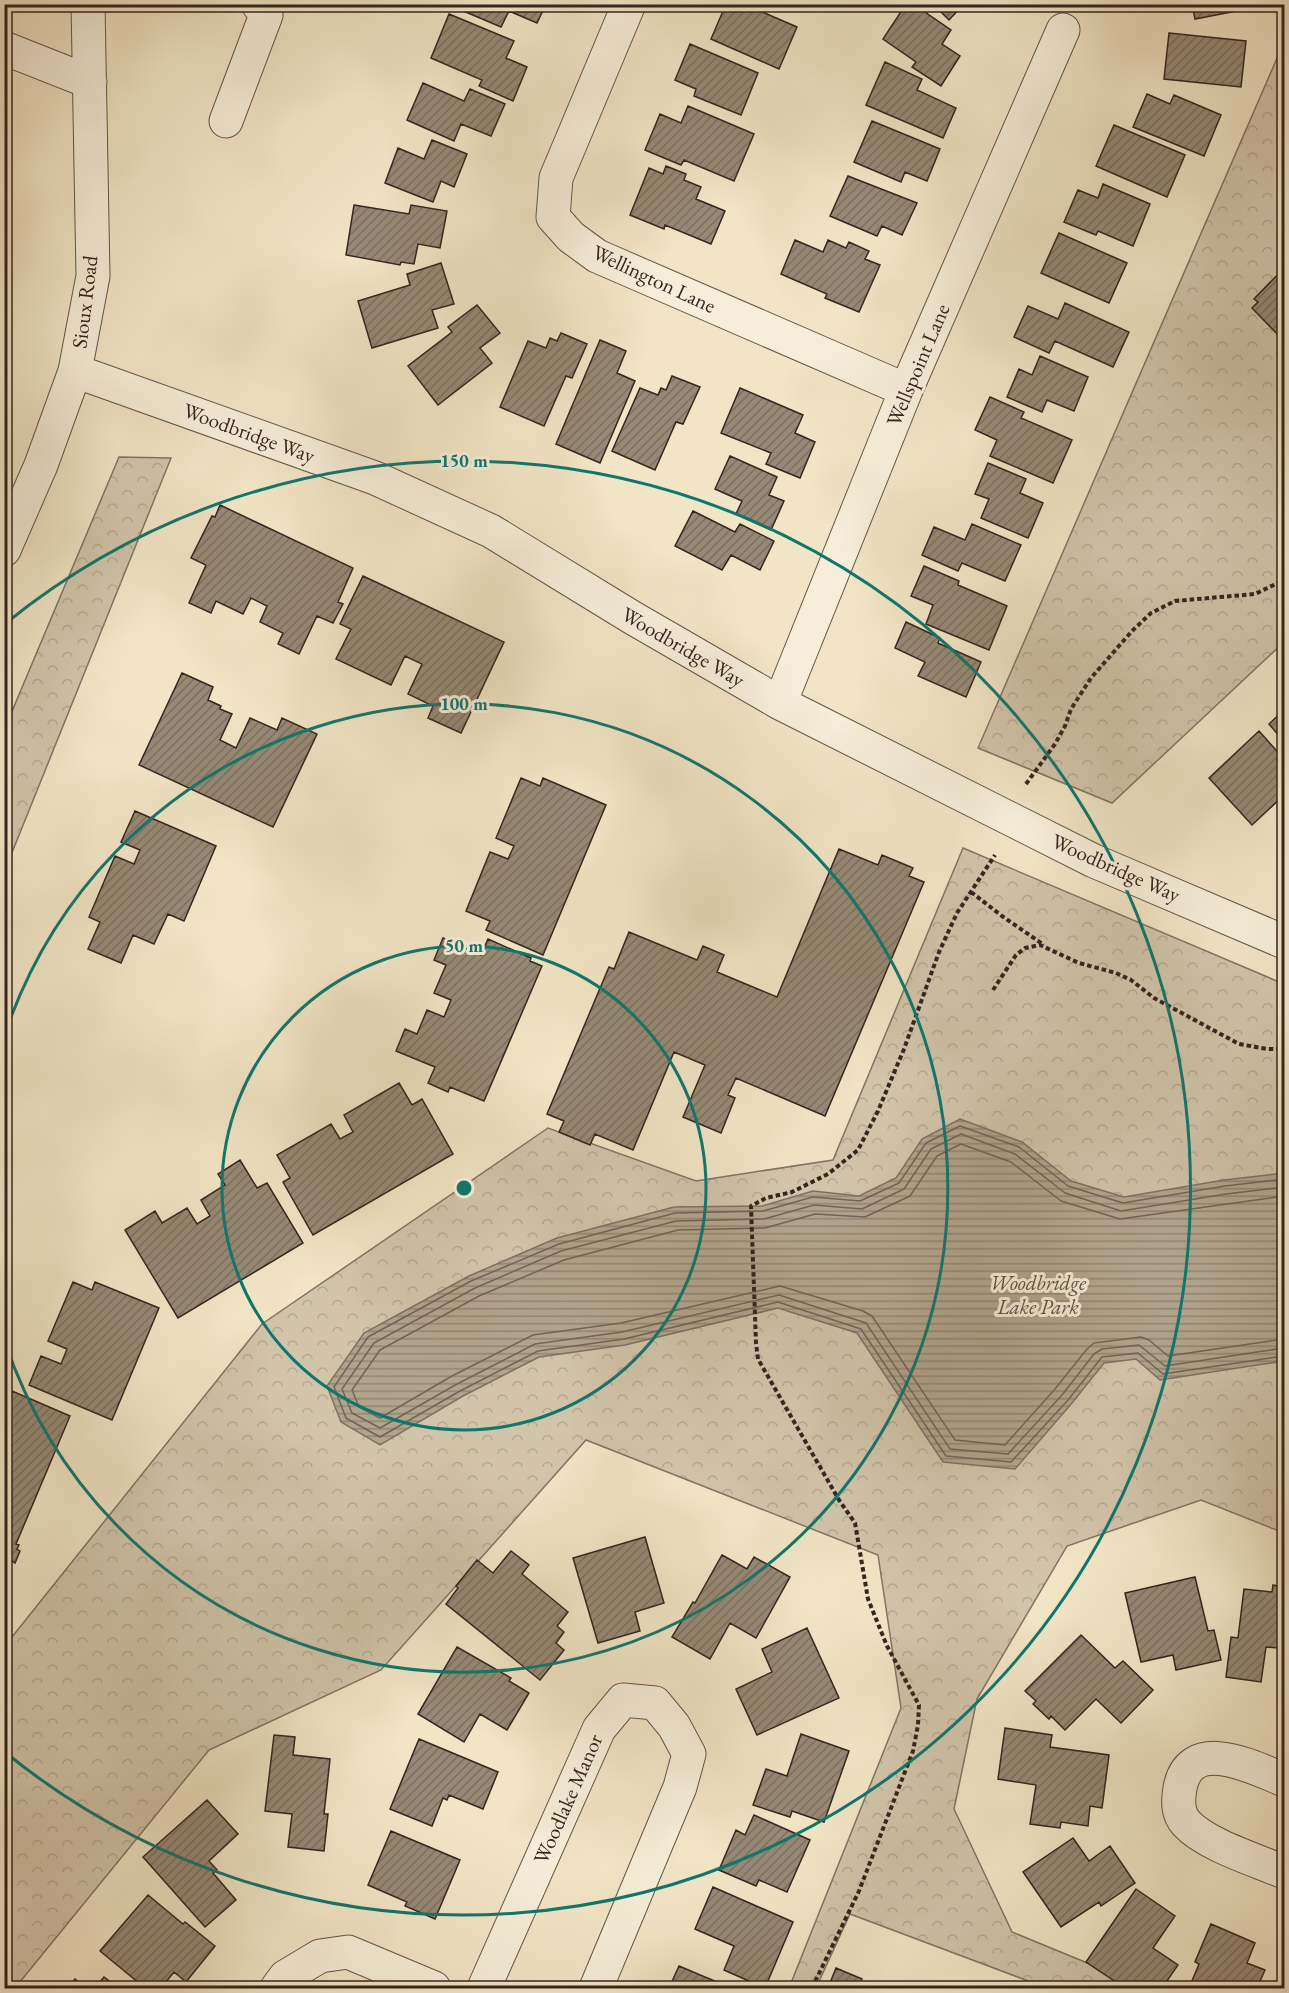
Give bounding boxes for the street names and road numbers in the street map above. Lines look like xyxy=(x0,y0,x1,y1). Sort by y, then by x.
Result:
street label: Wellington Lane xyxy=(588,238,720,319)
street label: Sioux Road xyxy=(65,253,104,350)
street label: Wellspoint Lane xyxy=(880,299,955,430)
street label: Woodbridge Way xyxy=(180,396,319,469)
street label: Woodbridge Way xyxy=(617,600,751,693)
street label: Woodbridge Way xyxy=(1048,827,1186,908)
street label: Woodlake Manor xyxy=(527,1730,608,1868)

